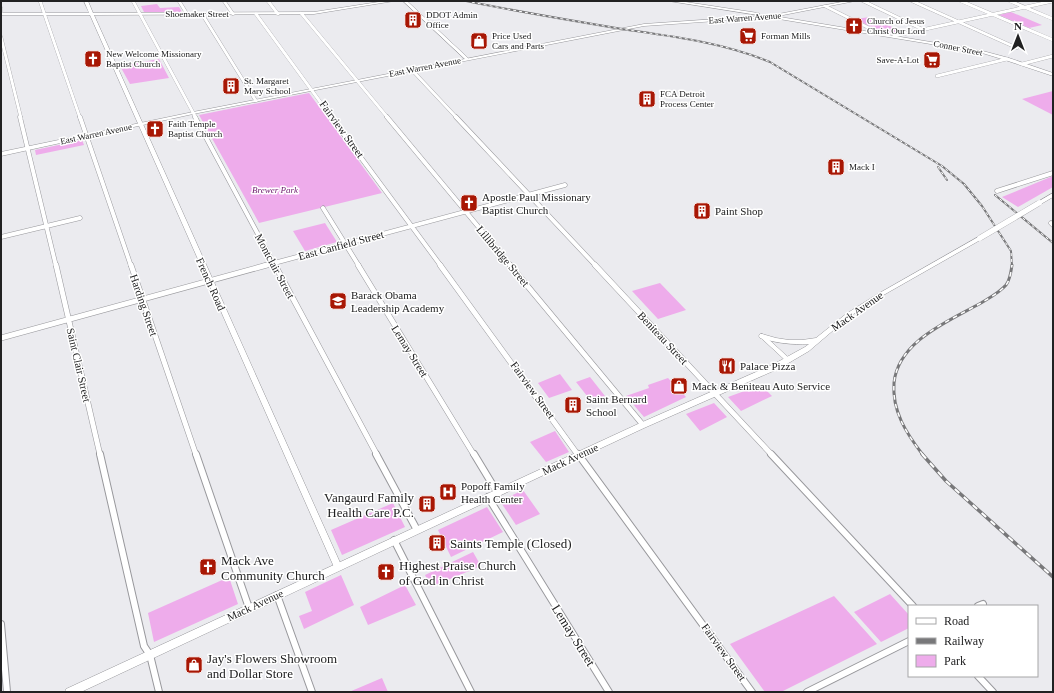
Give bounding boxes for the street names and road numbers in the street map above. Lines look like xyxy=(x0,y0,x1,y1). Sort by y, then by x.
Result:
street label: Shoemaker Street xyxy=(165,9,229,19)
street label: East Warren Avenue xyxy=(708,10,782,26)
street label: Conner Street xyxy=(933,38,984,58)
street label: East Warren Avenue xyxy=(388,55,462,79)
street label: Fairview Street xyxy=(317,98,367,160)
street label: East Warren Avenue xyxy=(59,122,133,146)
street label: Lillibridge Street xyxy=(474,223,532,289)
street label: East Canfield Street xyxy=(297,228,385,262)
street label: Montclair Street xyxy=(253,231,297,301)
street label: French Road xyxy=(194,256,228,313)
street label: Harding Street xyxy=(128,273,160,337)
street label: Mack Avenue xyxy=(829,289,885,333)
street label: Beniteau Street xyxy=(636,309,690,367)
street label: Lemay Street xyxy=(389,323,431,379)
street label: Saint Clair Street xyxy=(65,327,93,403)
street label: Fairview Street xyxy=(508,359,558,421)
street label: Mack Avenue xyxy=(540,441,600,477)
street label: Mack Avenue xyxy=(225,587,285,623)
street label: Lemay Street xyxy=(549,602,599,669)
street label: Fairview Street xyxy=(699,621,749,683)

